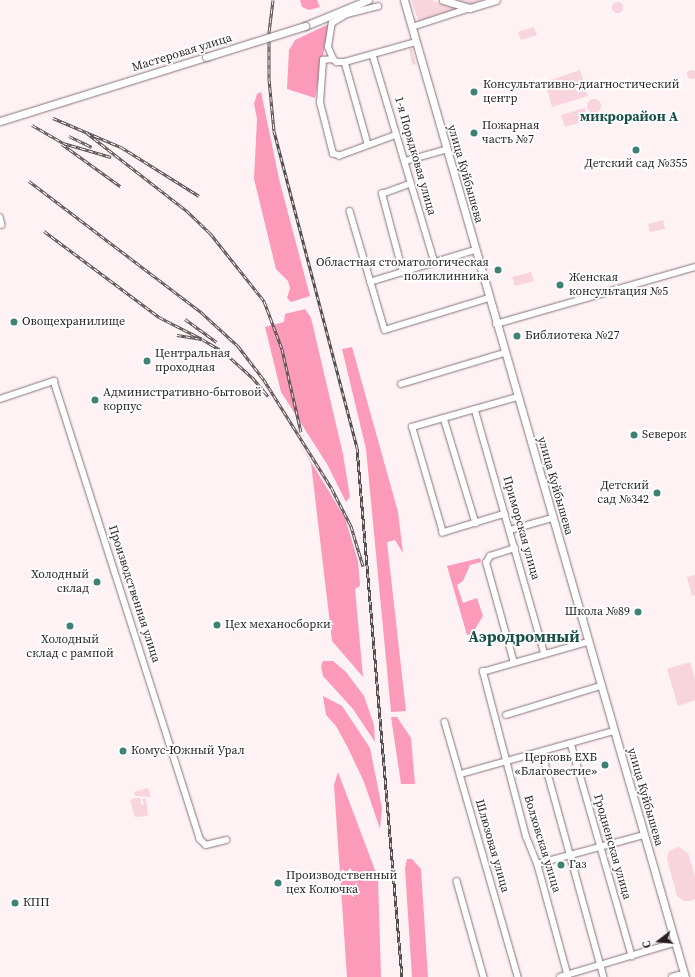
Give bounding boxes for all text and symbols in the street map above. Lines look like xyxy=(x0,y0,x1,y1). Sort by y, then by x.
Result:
street label: Мастеровая улица xyxy=(130,31,234,75)
place label: Консультативно-диагностический центр xyxy=(483,78,679,106)
marker: Консультативно-диагностический центр xyxy=(468,86,480,98)
street label: 1-я Порядковая улица xyxy=(391,95,439,217)
district label: микрорайон А xyxy=(580,108,678,124)
place label: Пожарная часть №7 xyxy=(482,119,539,147)
street label: улица Куйбышева xyxy=(444,123,486,225)
marker: Пожарная часть №7 xyxy=(469,128,479,138)
marker: Детский сад №355 xyxy=(631,145,641,155)
place label: Детский сад №355 xyxy=(584,157,688,171)
place label: Областная стоматологическая поликлинника xyxy=(316,256,489,284)
marker: Областная стоматологическая поликлинника xyxy=(492,264,504,276)
place label: Женская консультация №5 xyxy=(569,271,668,299)
marker: Женская консультация №5 xyxy=(554,279,566,291)
place label: Овощехранилище xyxy=(22,315,125,329)
marker: Овощехранилище xyxy=(9,317,19,327)
place label: Библиотека №27 xyxy=(525,329,619,343)
marker: Библиотека №27 xyxy=(512,331,522,341)
place label: Центральная проходная xyxy=(155,347,230,375)
marker: Центральная проходная xyxy=(142,356,152,366)
place label: Административно-бытовой корпус xyxy=(103,386,262,414)
marker: Административно-бытовой корпус xyxy=(90,395,100,405)
place label: Sеверок xyxy=(642,428,687,442)
marker: Sеверок xyxy=(629,430,639,440)
street label: улица Куйбышева xyxy=(534,435,576,537)
street label: Приморская улица xyxy=(499,474,543,582)
place label: Детский сад №342 xyxy=(597,479,649,507)
marker: Детский сад №342 xyxy=(652,488,662,498)
street label: Производственная улица xyxy=(105,524,163,664)
place label: Холодный склад xyxy=(31,568,89,596)
marker: Холодный склад xyxy=(92,577,102,587)
place label: Школа №89 xyxy=(565,605,630,619)
marker: Школа №89 xyxy=(633,607,643,617)
place label: Цех механосборки xyxy=(225,618,331,632)
marker: Цех механосборки xyxy=(212,620,222,630)
marker: Холодный склад с рампой xyxy=(65,621,75,631)
district label: Аэродромный xyxy=(468,626,580,646)
place label: Холодный склад с рампой xyxy=(26,633,114,661)
place label: Комус-Южный Урал xyxy=(131,744,245,758)
marker: Комус-Южный Урал xyxy=(118,746,128,756)
street label: улица Куйбышева xyxy=(624,746,666,848)
place label: Церковь ЕХБ «Благовестие» xyxy=(515,751,597,779)
marker: Церковь ЕХБ «Благовестие» xyxy=(600,760,610,770)
street label: Гродненская улица xyxy=(590,793,634,901)
street label: Волховская улица xyxy=(520,794,564,894)
street label: Шлюзовая улица xyxy=(472,798,512,894)
place label: Газ xyxy=(569,858,586,872)
marker: Газ xyxy=(556,860,566,870)
place label: Производственный цех Колючка xyxy=(286,869,397,897)
marker: Производственный цех Колючка xyxy=(273,878,283,888)
place label: КПП xyxy=(23,896,49,910)
marker: КПП xyxy=(10,898,20,908)
north arrow xyxy=(639,921,679,961)
text: С xyxy=(639,939,655,950)

